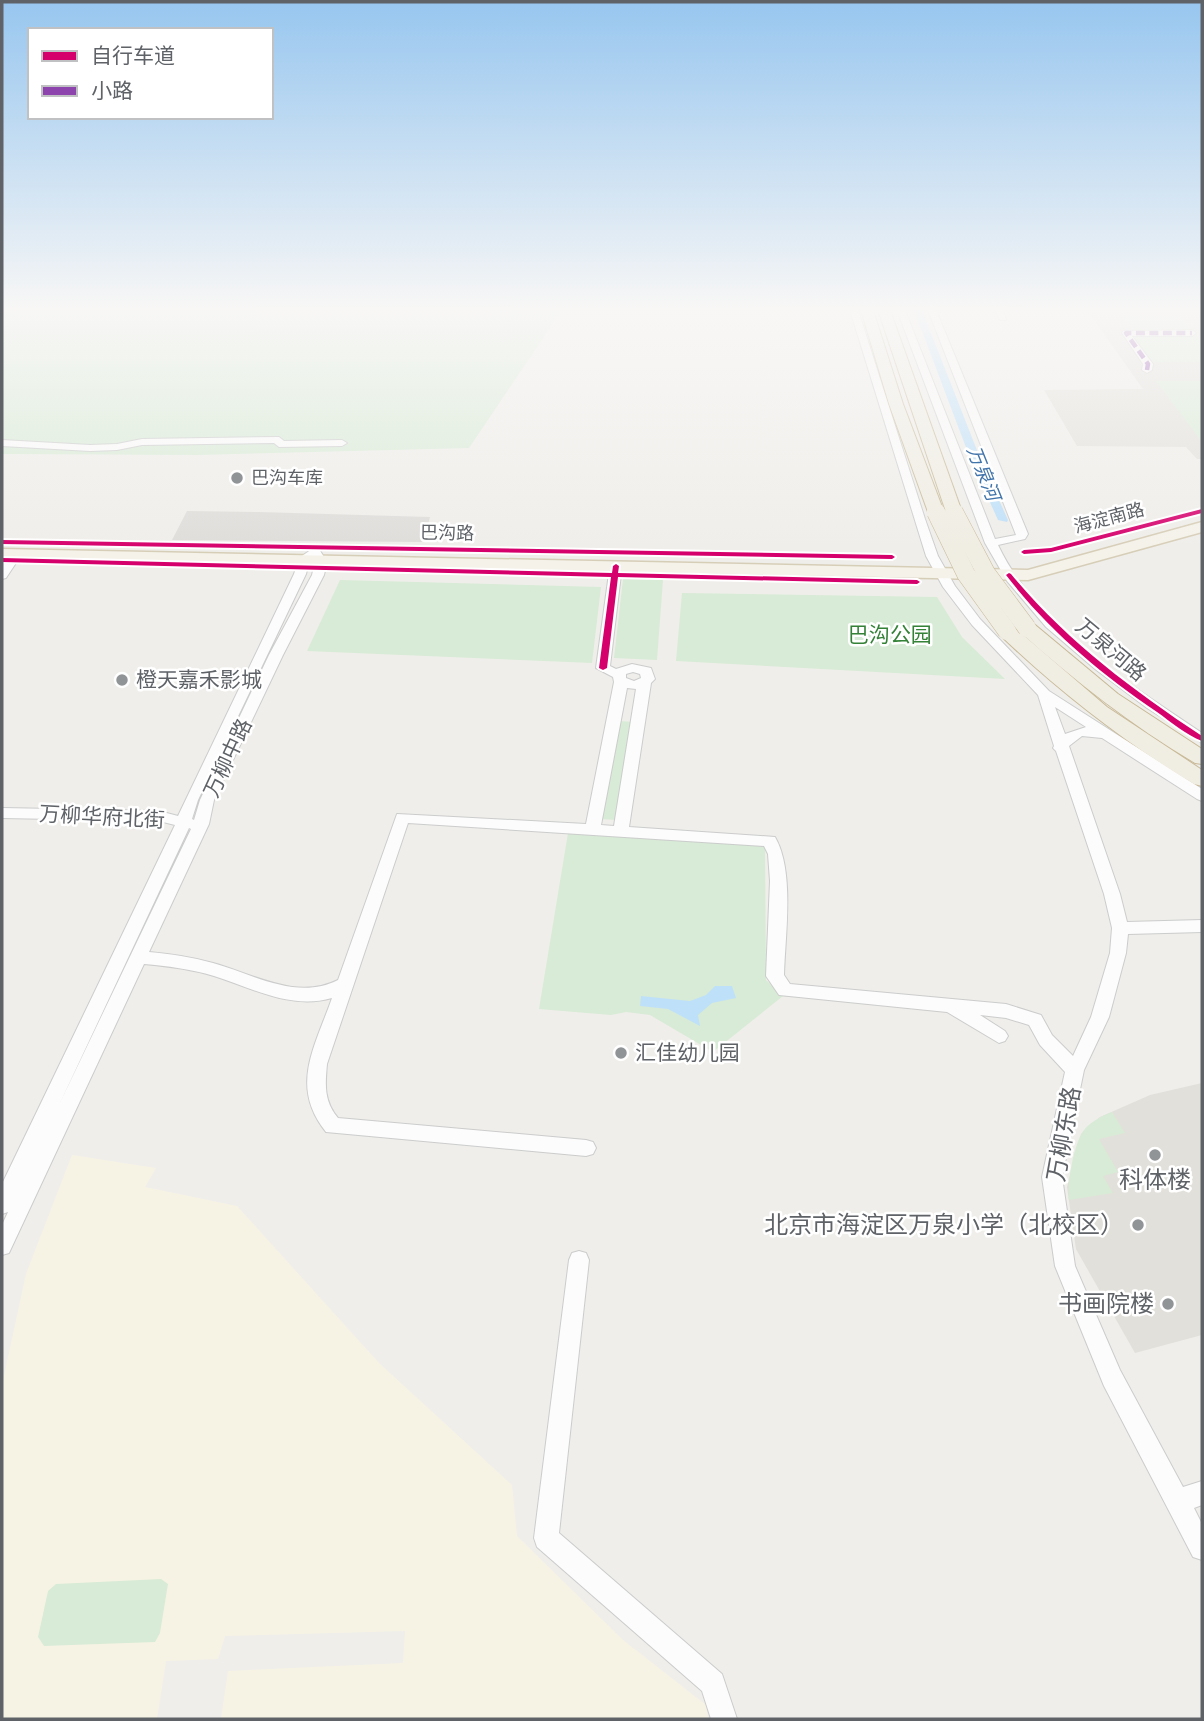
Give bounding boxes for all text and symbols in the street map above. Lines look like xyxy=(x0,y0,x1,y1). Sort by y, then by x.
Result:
legend xyxy=(28,28,273,119)
text: 自行车道 xyxy=(91,41,175,70)
text: 小路 xyxy=(91,76,133,105)
water label: 万泉河 xyxy=(960,442,1008,508)
place label: 巴沟车库 xyxy=(251,465,323,490)
marker: 巴沟车库 xyxy=(229,470,245,486)
street label: 海淀南路 xyxy=(1071,496,1147,539)
street label: 巴沟路 xyxy=(420,520,474,545)
street label: 万泉河路 xyxy=(1070,612,1153,688)
park label: 巴沟公园 xyxy=(848,620,932,649)
place label: 橙天嘉禾影城 xyxy=(136,665,262,694)
marker: 橙天嘉禾影城 xyxy=(114,672,130,688)
street label: 万柳中路 xyxy=(197,714,258,802)
street label: 万柳华府北街 xyxy=(38,799,166,834)
place label: 汇佳幼儿园 xyxy=(635,1038,740,1067)
marker: 汇佳幼儿园 xyxy=(613,1045,629,1061)
street label: 万柳东路 xyxy=(1039,1084,1088,1184)
marker: 科体楼 xyxy=(1147,1147,1163,1163)
place label: 科体楼 xyxy=(1119,1163,1191,1196)
place label: 北京市海淀区万泉小学（北校区） xyxy=(764,1208,1124,1241)
marker: 北京市海淀区万泉小学（北校区） xyxy=(1130,1217,1146,1233)
place label: 书画院楼 xyxy=(1058,1287,1154,1320)
marker: 书画院楼 xyxy=(1160,1296,1176,1312)

